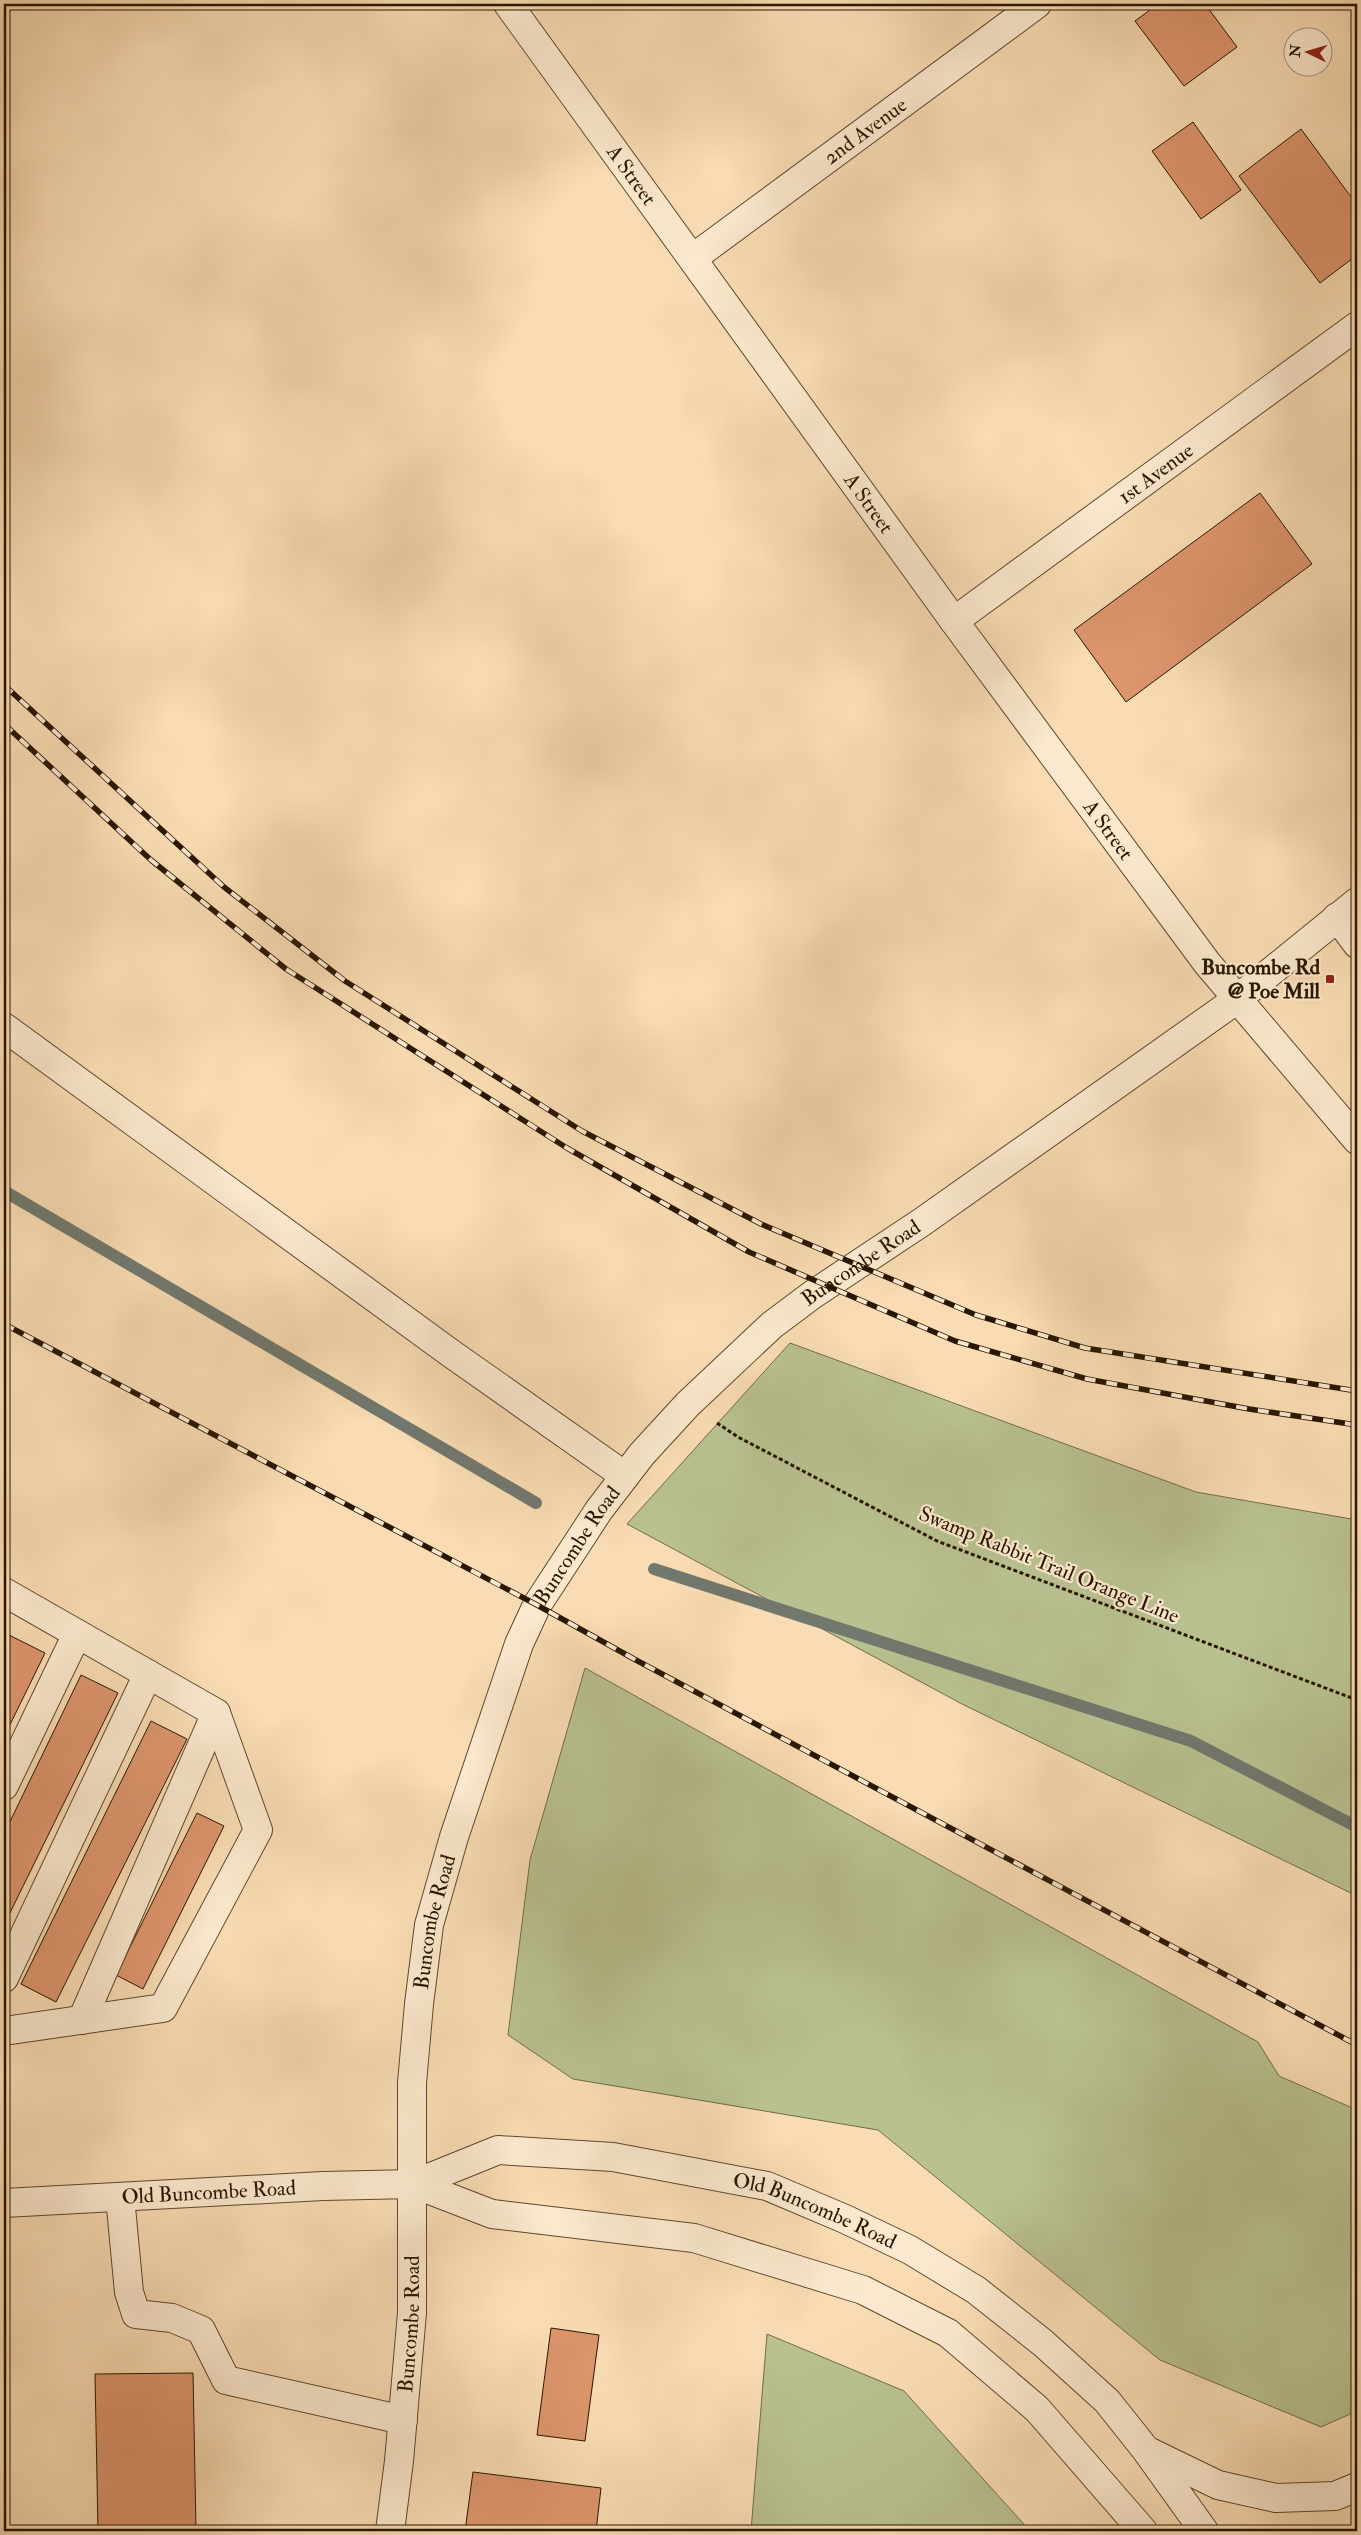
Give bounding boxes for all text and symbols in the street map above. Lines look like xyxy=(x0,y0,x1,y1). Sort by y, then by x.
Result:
north arrow xyxy=(1284,28,1334,78)
text: N xyxy=(1286,43,1305,59)
street label: 2nd Avenue xyxy=(818,91,912,171)
street label: A Street xyxy=(600,139,663,211)
street label: 1st Avenue xyxy=(1113,437,1199,510)
street label: A Street xyxy=(837,467,900,539)
street label: A Street xyxy=(1077,793,1140,865)
place label: Buncombe Rd @ Poe Mill xyxy=(1201,954,1321,1005)
marker: Buncombe Rd @ Poe Mill xyxy=(1324,973,1336,985)
street label: Buncombe Road xyxy=(796,1213,926,1312)
street label: Buncombe Road xyxy=(527,1480,627,1610)
street label: Swamp Rabbit Trail Orange Line xyxy=(915,1500,1183,1630)
street label: Buncombe Road xyxy=(407,1851,462,1991)
street label: Old Buncombe Road xyxy=(731,2166,902,2255)
street label: Old Buncombe Road xyxy=(121,2174,297,2210)
street label: Buncombe Road xyxy=(392,2255,426,2394)

